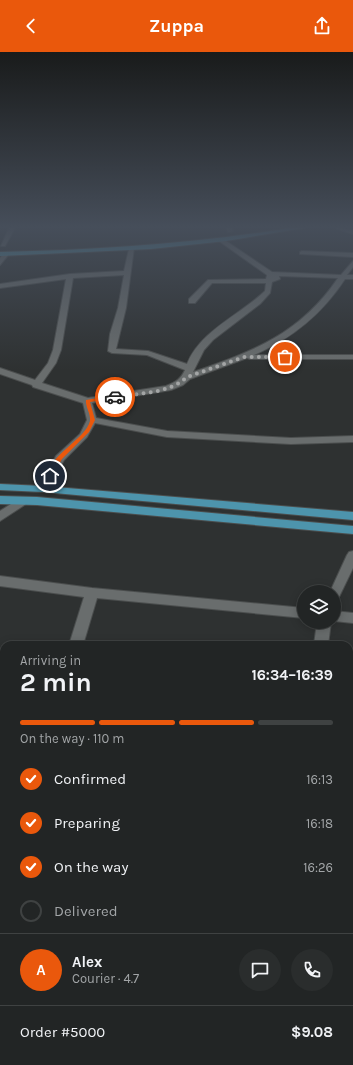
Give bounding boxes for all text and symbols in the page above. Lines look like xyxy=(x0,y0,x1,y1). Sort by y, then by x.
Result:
icon: back xyxy=(20,15,42,37)
text: Zuppa xyxy=(149,15,204,37)
icon: share xyxy=(311,15,333,37)
pin xyxy=(268,340,302,374)
icon: bag xyxy=(274,346,296,368)
courier xyxy=(95,377,135,417)
icon: car xyxy=(104,386,126,408)
pin xyxy=(33,459,67,493)
icon: home xyxy=(39,465,61,487)
map controls xyxy=(297,585,341,629)
button: layers xyxy=(297,585,341,629)
text: Arriving in xyxy=(20,653,81,668)
text: 16:34–16:39 xyxy=(251,666,333,684)
text: 2 min xyxy=(20,667,92,698)
text: On the way · 110 m xyxy=(20,731,125,746)
icon: check xyxy=(20,768,42,790)
text: Confirmed xyxy=(54,770,126,788)
text: 16:13 xyxy=(306,772,333,787)
icon: check xyxy=(20,812,42,834)
text: Preparing xyxy=(54,814,120,832)
text: 16:18 xyxy=(306,816,333,831)
icon: check xyxy=(20,856,42,878)
text: On the way xyxy=(54,858,128,876)
text: 16:26 xyxy=(303,860,333,875)
text: Delivered xyxy=(54,902,118,920)
button: chat xyxy=(239,949,281,991)
button: phone xyxy=(291,949,333,991)
text: Alex xyxy=(72,953,102,971)
text: A xyxy=(36,961,46,979)
text: Courier · 4.7 xyxy=(72,971,139,986)
text: Order #5000 xyxy=(20,1023,105,1041)
text: $9.08 xyxy=(291,1023,333,1041)

